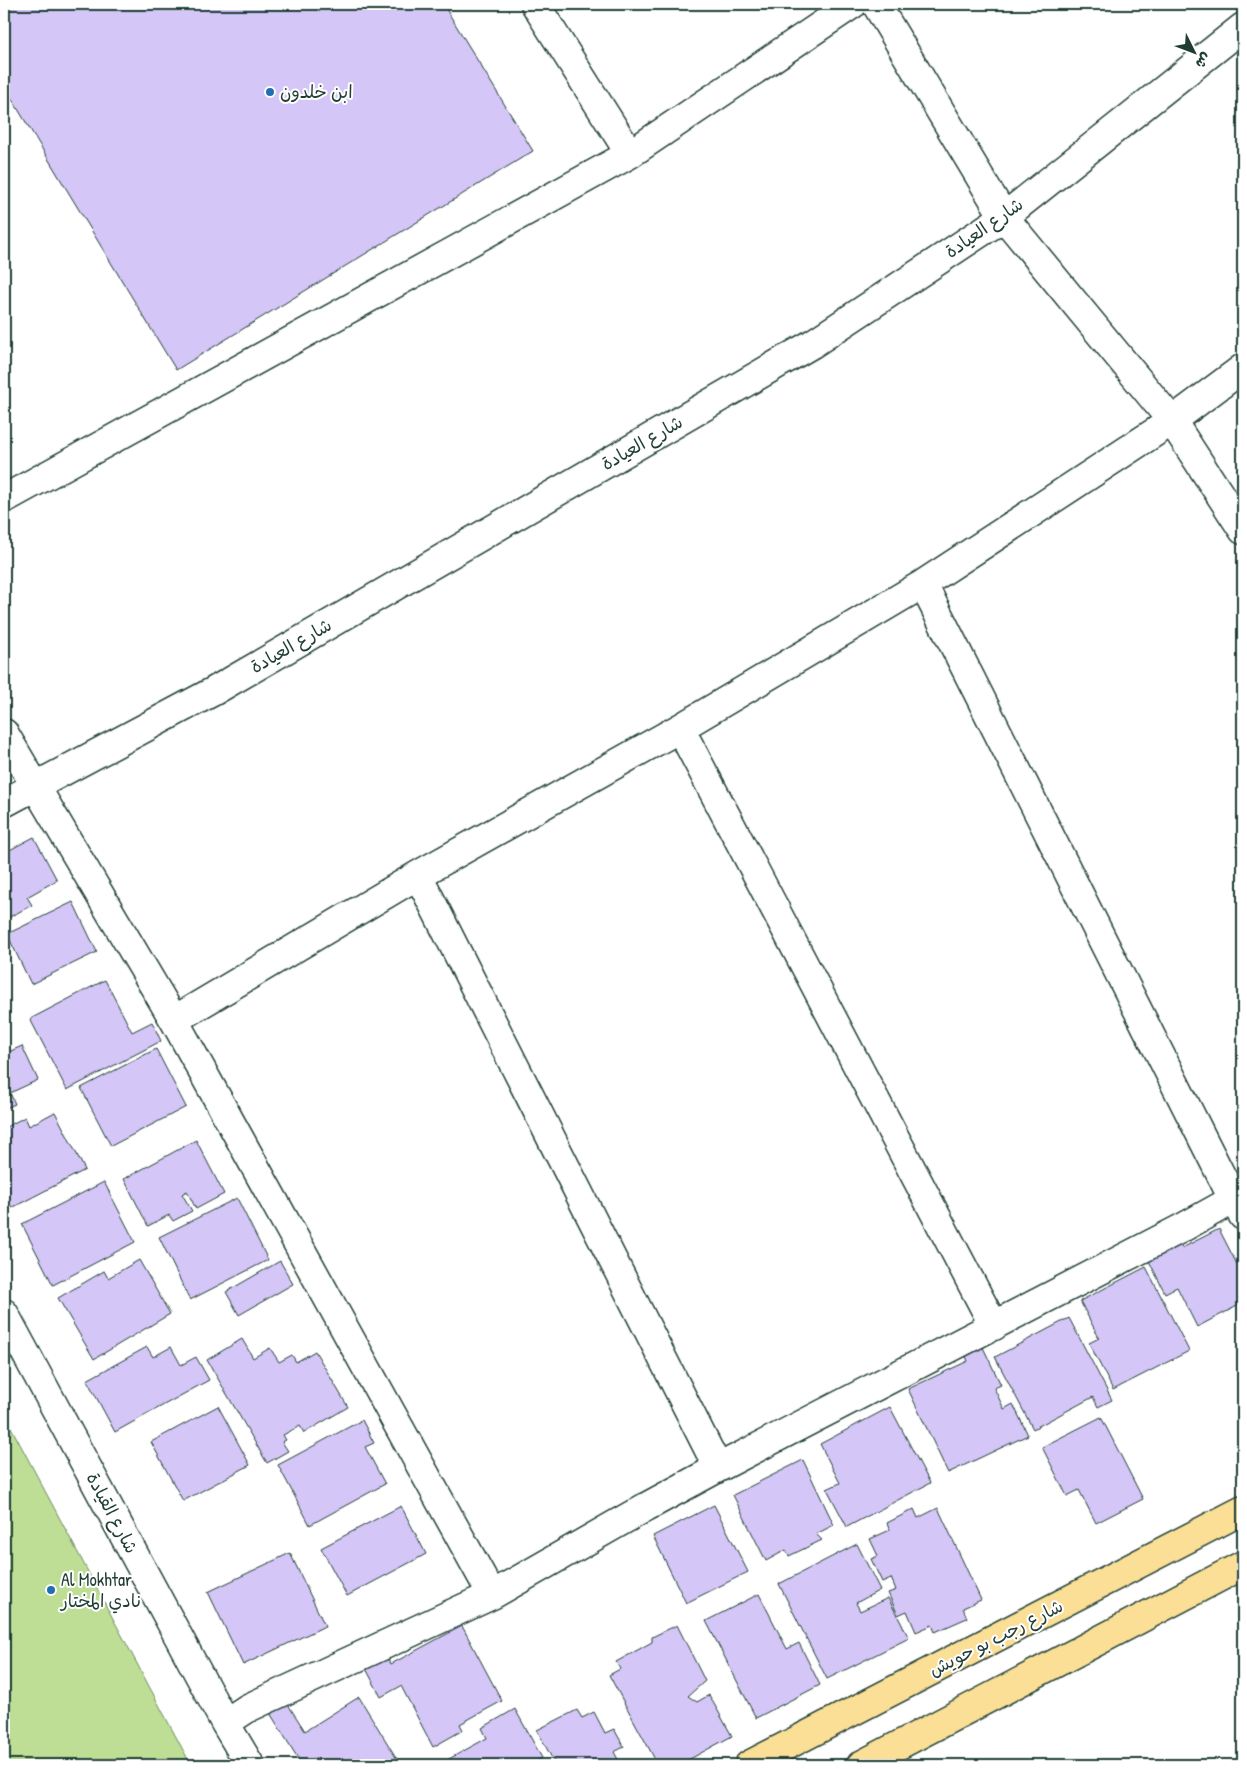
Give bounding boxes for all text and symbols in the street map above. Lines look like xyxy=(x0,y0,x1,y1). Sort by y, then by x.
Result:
north arrow xyxy=(1170,28,1220,78)
text: ش xyxy=(1192,49,1216,73)
place label: ابن خلدون xyxy=(280,79,353,104)
marker: ابن خلدون xyxy=(264,86,276,98)
street label: شارع العيادة xyxy=(940,191,1028,264)
street label: شارع العيادة xyxy=(596,409,687,476)
street label: شارع العيادة xyxy=(245,612,336,679)
street label: شارع القيادة xyxy=(81,1468,144,1558)
place label: Al Mokhtar نادي المختار xyxy=(59,1567,141,1614)
marker: Al Mokhtar نادي المختار xyxy=(45,1584,57,1596)
street label: شارع رجب بو حويش xyxy=(924,1593,1067,1682)

